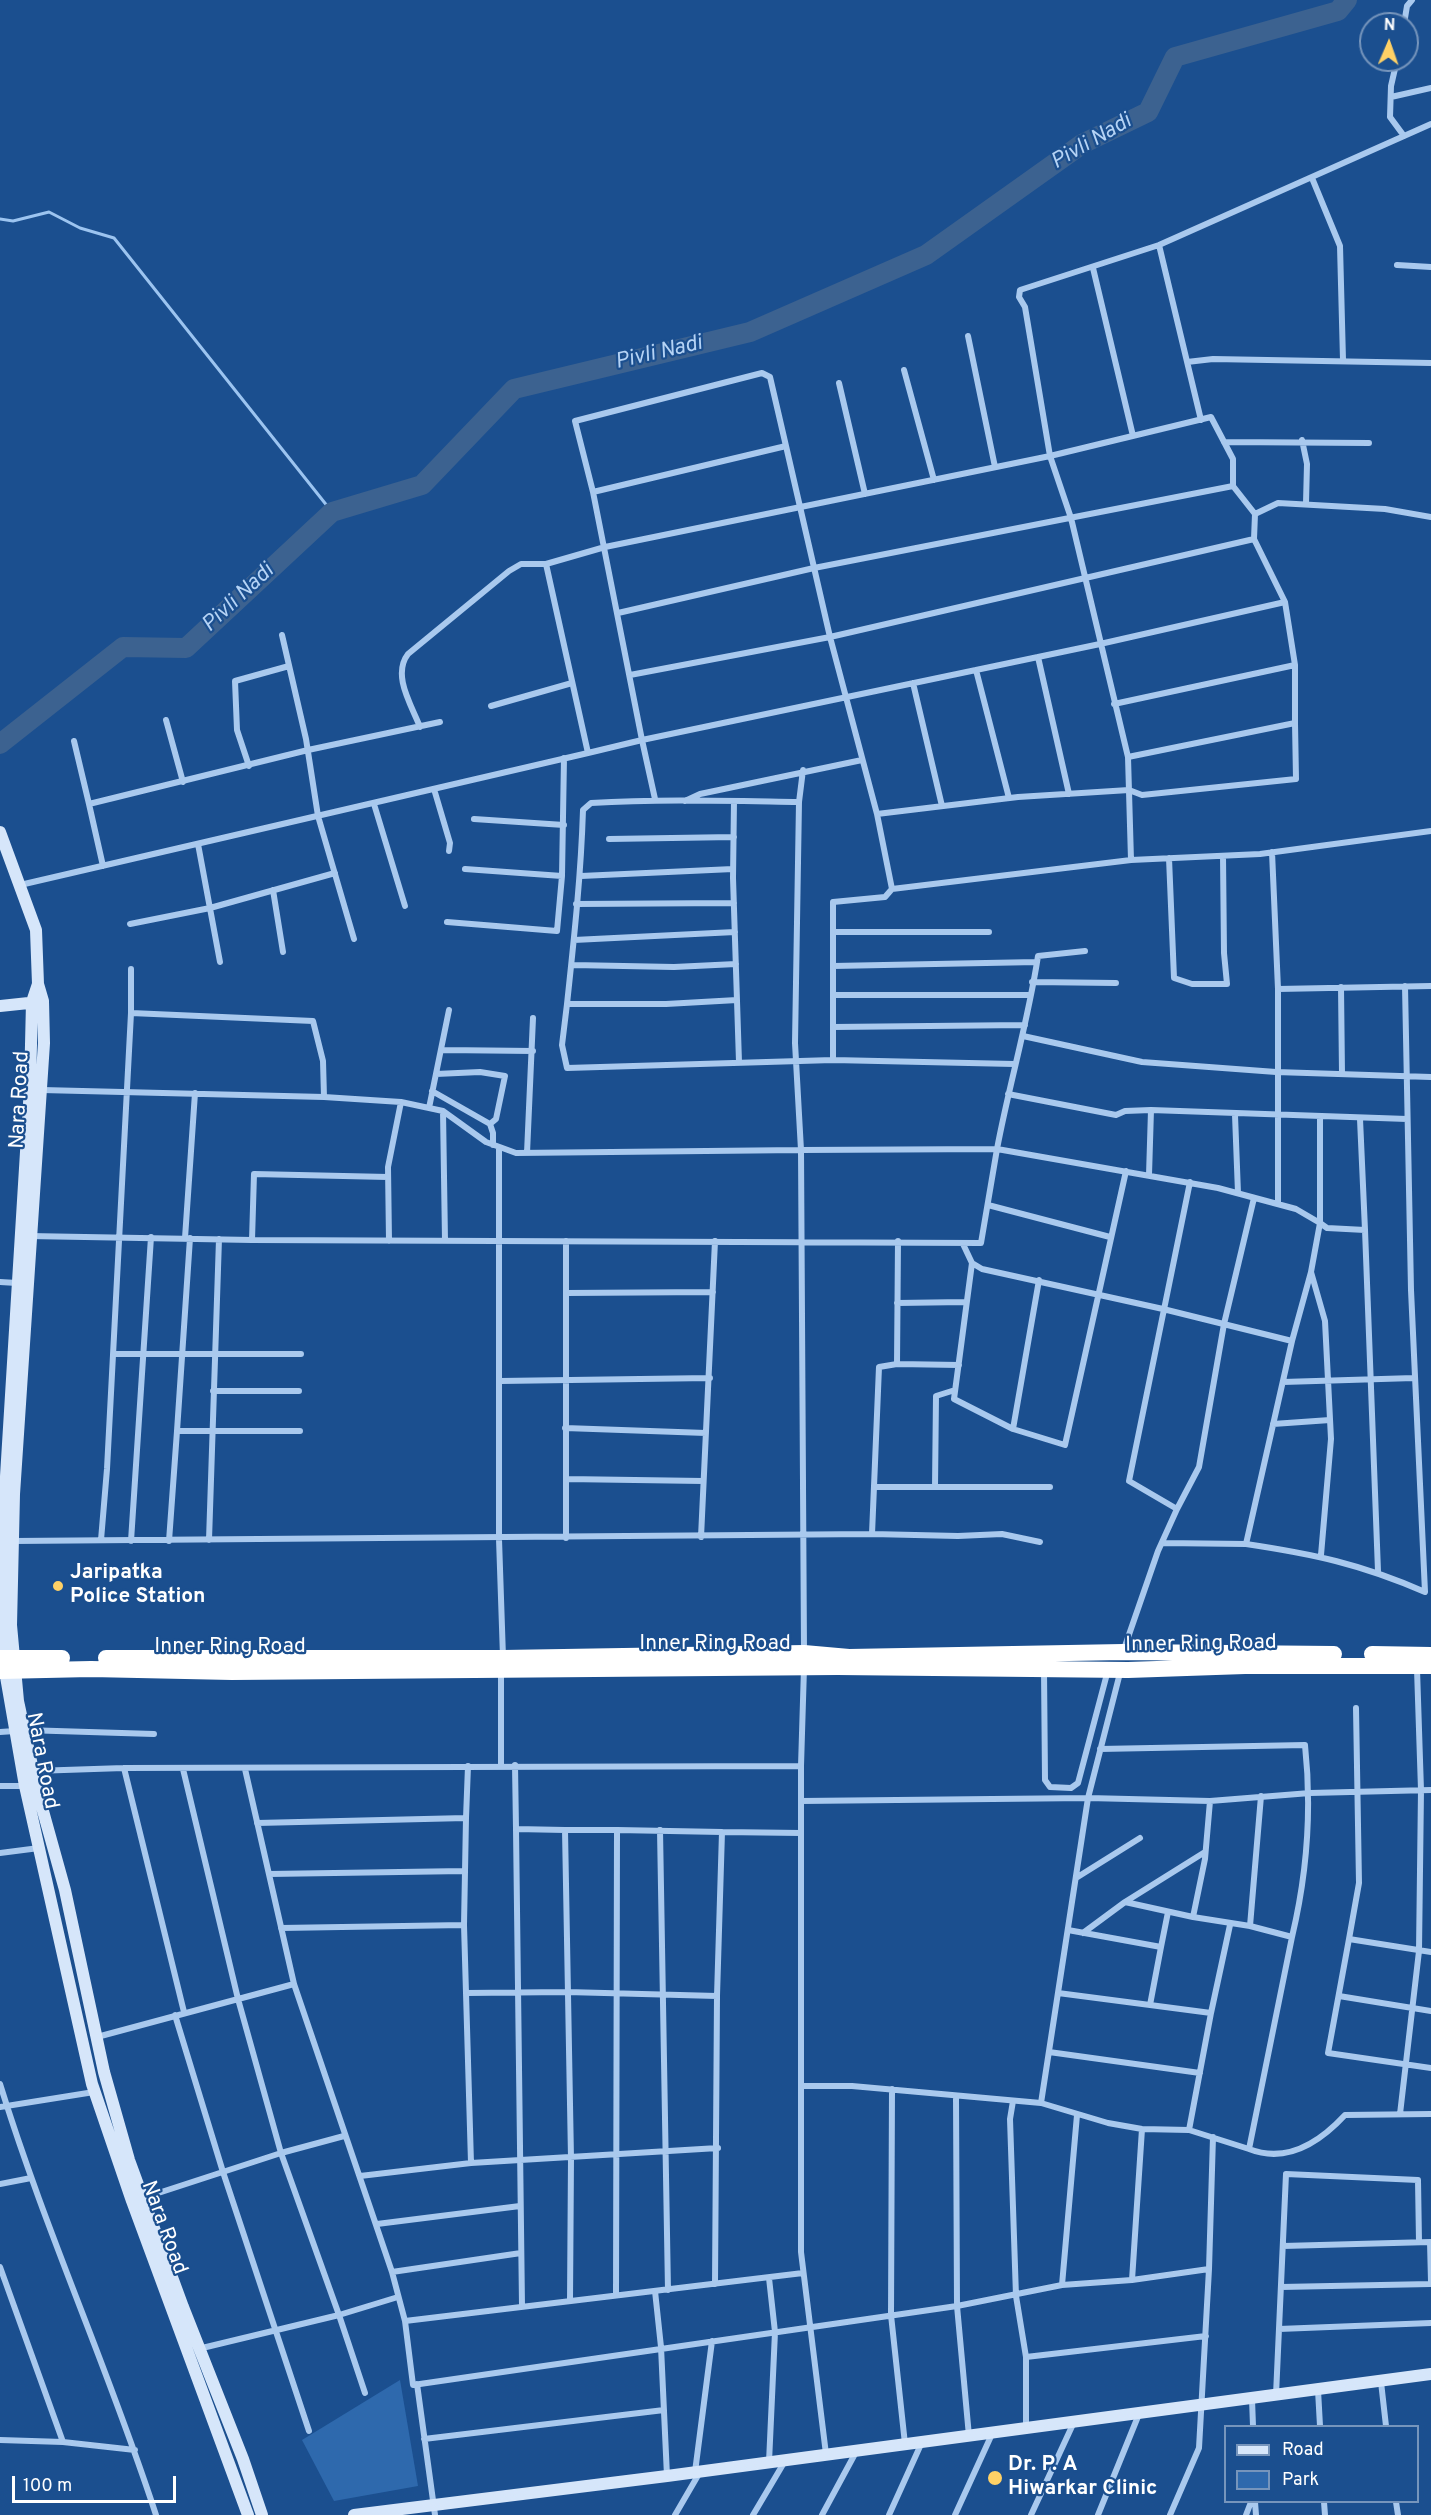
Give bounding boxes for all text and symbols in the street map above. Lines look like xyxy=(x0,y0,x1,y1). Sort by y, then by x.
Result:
north arrow xyxy=(1359,12,1419,72)
text: N xyxy=(1383,16,1396,36)
water label: Pivli Nadi xyxy=(1047,109,1137,177)
water label: Pivli Nadi xyxy=(613,331,705,377)
water label: Pivli Nadi xyxy=(198,559,280,639)
street label: Nara Road xyxy=(6,1050,36,1150)
place label: Jaripatka Police Station xyxy=(70,1561,205,1611)
marker: Jaripatka Police Station xyxy=(51,1579,65,1593)
street label: Inner Ring Road xyxy=(1125,1631,1277,1659)
street label: Inner Ring Road xyxy=(639,1632,791,1658)
street label: Inner Ring Road xyxy=(154,1635,306,1661)
street label: Nara Road xyxy=(19,1711,63,1811)
street label: Nara Road xyxy=(134,2178,192,2278)
legend xyxy=(1224,2425,1419,2503)
text: Road xyxy=(1282,2439,1324,2462)
place label: Dr. P. A Hiwarkar Clinic xyxy=(1008,2453,1157,2503)
scale bar xyxy=(15,2464,178,2502)
marker: Dr. P. A Hiwarkar Clinic xyxy=(986,2469,1004,2487)
text: Park xyxy=(1282,2469,1319,2492)
text: 100 m xyxy=(23,2475,72,2498)

